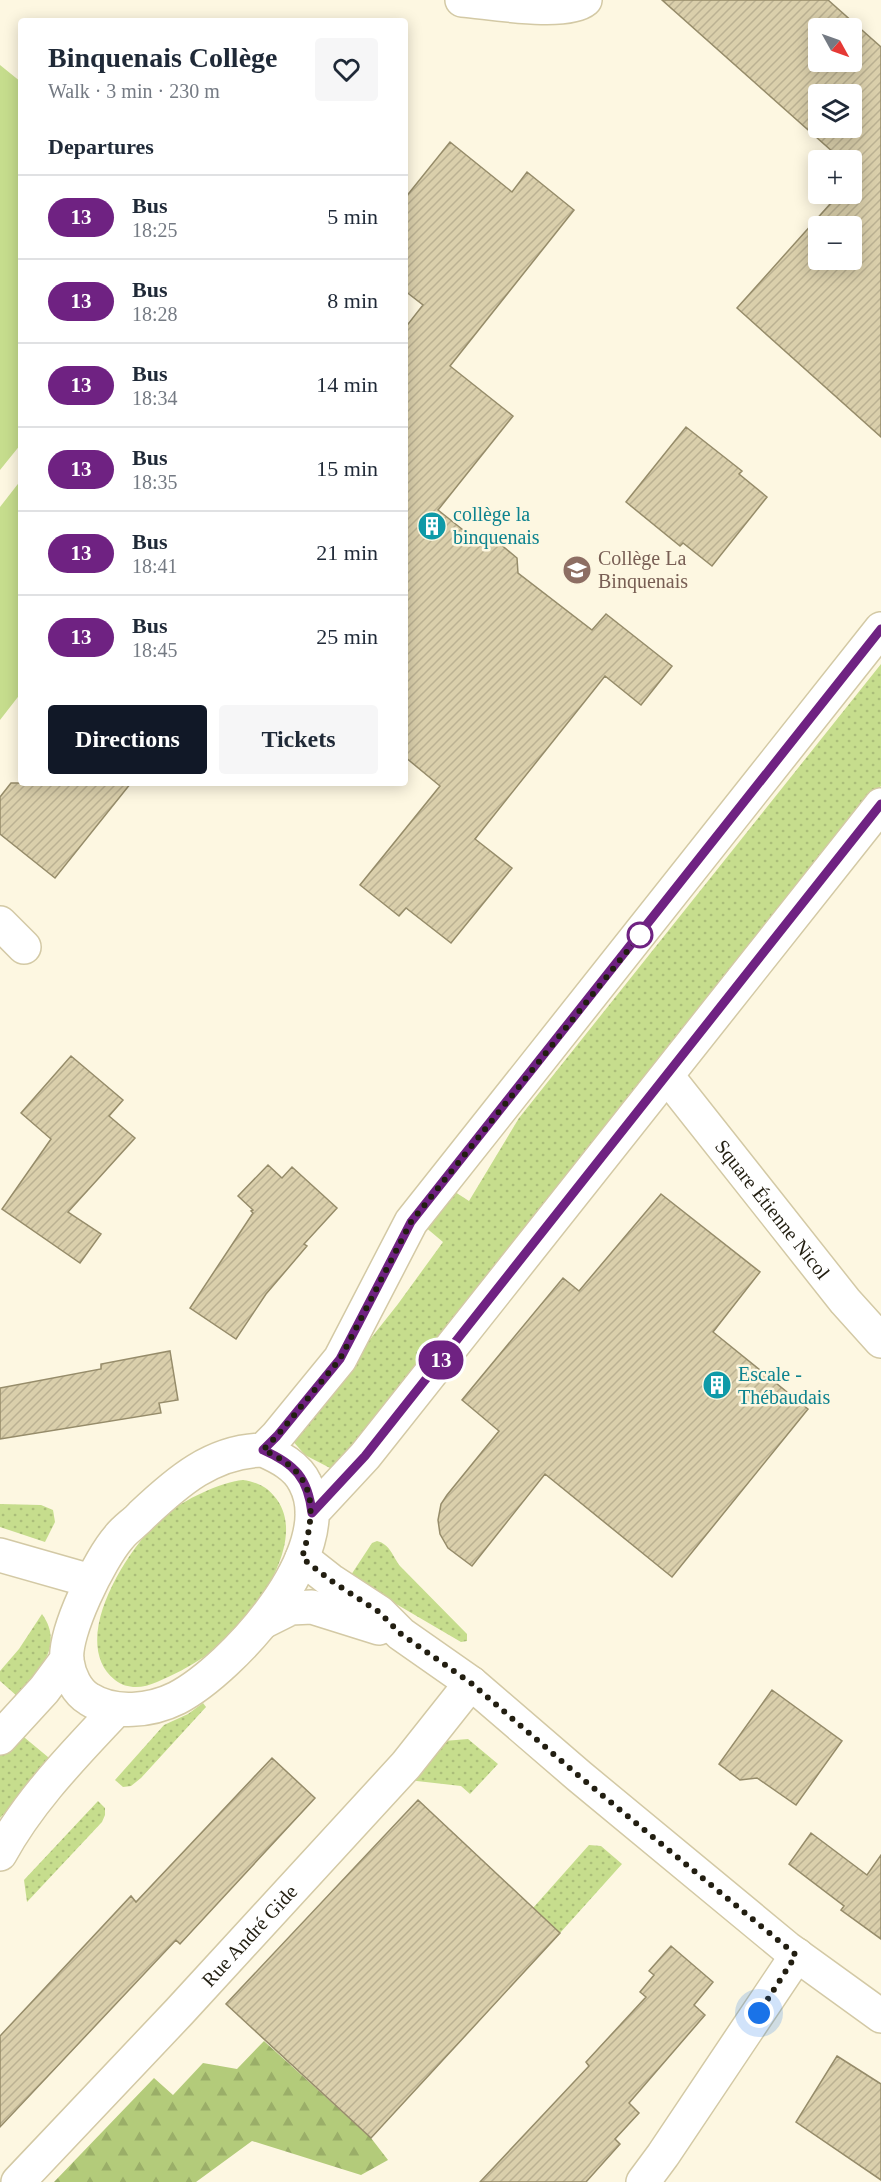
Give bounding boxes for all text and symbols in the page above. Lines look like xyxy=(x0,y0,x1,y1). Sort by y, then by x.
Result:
north arrow xyxy=(808,18,862,72)
map controls xyxy=(808,18,862,270)
button: heart xyxy=(315,38,378,101)
text: Binquenais Collège xyxy=(48,42,277,73)
text: Walk · 3 min · 230 m xyxy=(48,80,220,102)
button: layers xyxy=(808,84,862,138)
text: Departures xyxy=(48,134,154,159)
button: + xyxy=(808,150,862,204)
text: Bus xyxy=(132,193,167,218)
text: 5 min xyxy=(327,204,378,229)
text: 13 xyxy=(71,205,92,229)
button: − xyxy=(808,216,862,270)
text: 18:25 xyxy=(132,219,178,241)
text: Bus xyxy=(132,277,167,302)
text: 8 min xyxy=(327,288,378,313)
text: 13 xyxy=(71,289,92,313)
text: 18:28 xyxy=(132,303,178,325)
text: Bus xyxy=(132,361,167,386)
text: 14 min xyxy=(316,372,378,397)
text: 13 xyxy=(71,373,92,397)
text: 18:34 xyxy=(132,387,178,409)
text: Bus xyxy=(132,445,167,470)
text: 15 min xyxy=(316,456,378,481)
text: 13 xyxy=(71,457,92,481)
text: 18:35 xyxy=(132,471,178,493)
place label: collège la binquenais xyxy=(453,503,540,549)
building icon: collège la binquenais xyxy=(416,510,448,542)
text: Bus xyxy=(132,529,167,554)
text: 21 min xyxy=(316,540,378,565)
text: 13 xyxy=(71,541,92,565)
place label: Collège La Binquenais xyxy=(598,547,688,593)
school or university icon: Collège La Binquenais xyxy=(561,554,593,586)
text: 18:41 xyxy=(132,555,178,577)
text: Bus xyxy=(132,613,167,638)
text: 25 min xyxy=(316,624,378,649)
text: 13 xyxy=(71,625,92,649)
text: 18:45 xyxy=(132,639,178,661)
button: Directions xyxy=(48,705,207,774)
button: Tickets xyxy=(219,705,378,774)
unlabelled marker xyxy=(627,922,653,948)
street label: Square Étienne Nicol xyxy=(711,1135,834,1284)
line badge: 13 xyxy=(414,1340,468,1380)
text: 13 xyxy=(431,1348,452,1372)
place label: Escale - Thébaudais xyxy=(738,1363,830,1408)
building icon: Escale - Thébaudais xyxy=(701,1369,733,1401)
street label: Rue André Gide xyxy=(197,1880,301,1991)
your location xyxy=(744,1998,774,2028)

